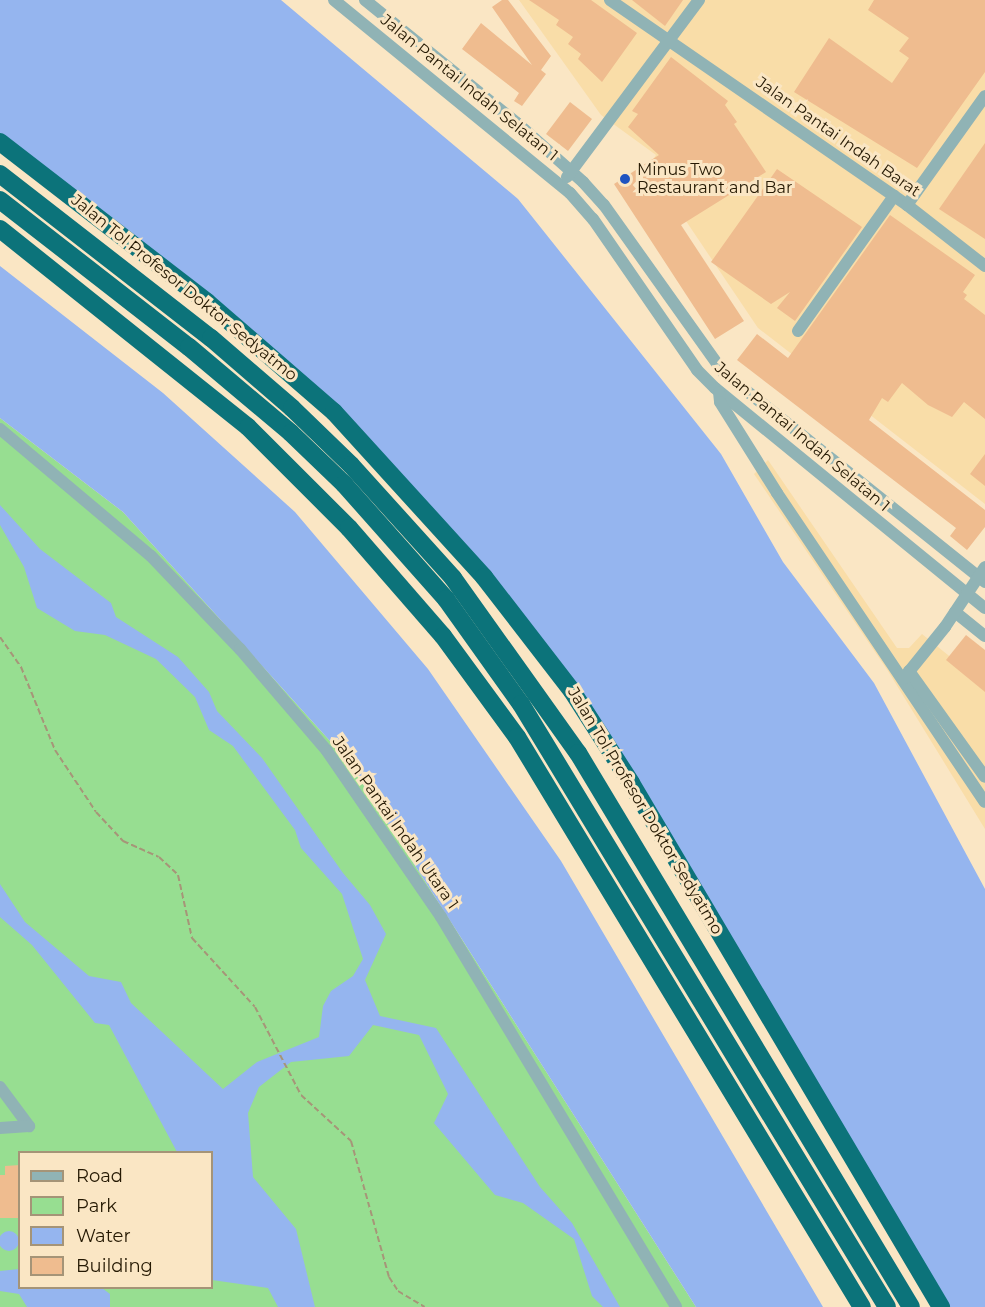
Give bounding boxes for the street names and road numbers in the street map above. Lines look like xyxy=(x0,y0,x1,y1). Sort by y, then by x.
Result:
street label: Jalan Pantai Indah Selatan 1 xyxy=(377,11,561,165)
street label: Jalan Pantai Indah Barat xyxy=(752,73,924,201)
street label: Jalan Tol Profesor Doktor Sedyatmo xyxy=(67,191,301,385)
street label: Jalan Pantai Indah Selatan 1 xyxy=(711,358,893,516)
street label: Jalan Tol Profesor Doktor Sedyatmo xyxy=(563,684,727,938)
street label: Jalan Pantai Indah Utara 1 xyxy=(328,733,462,913)

